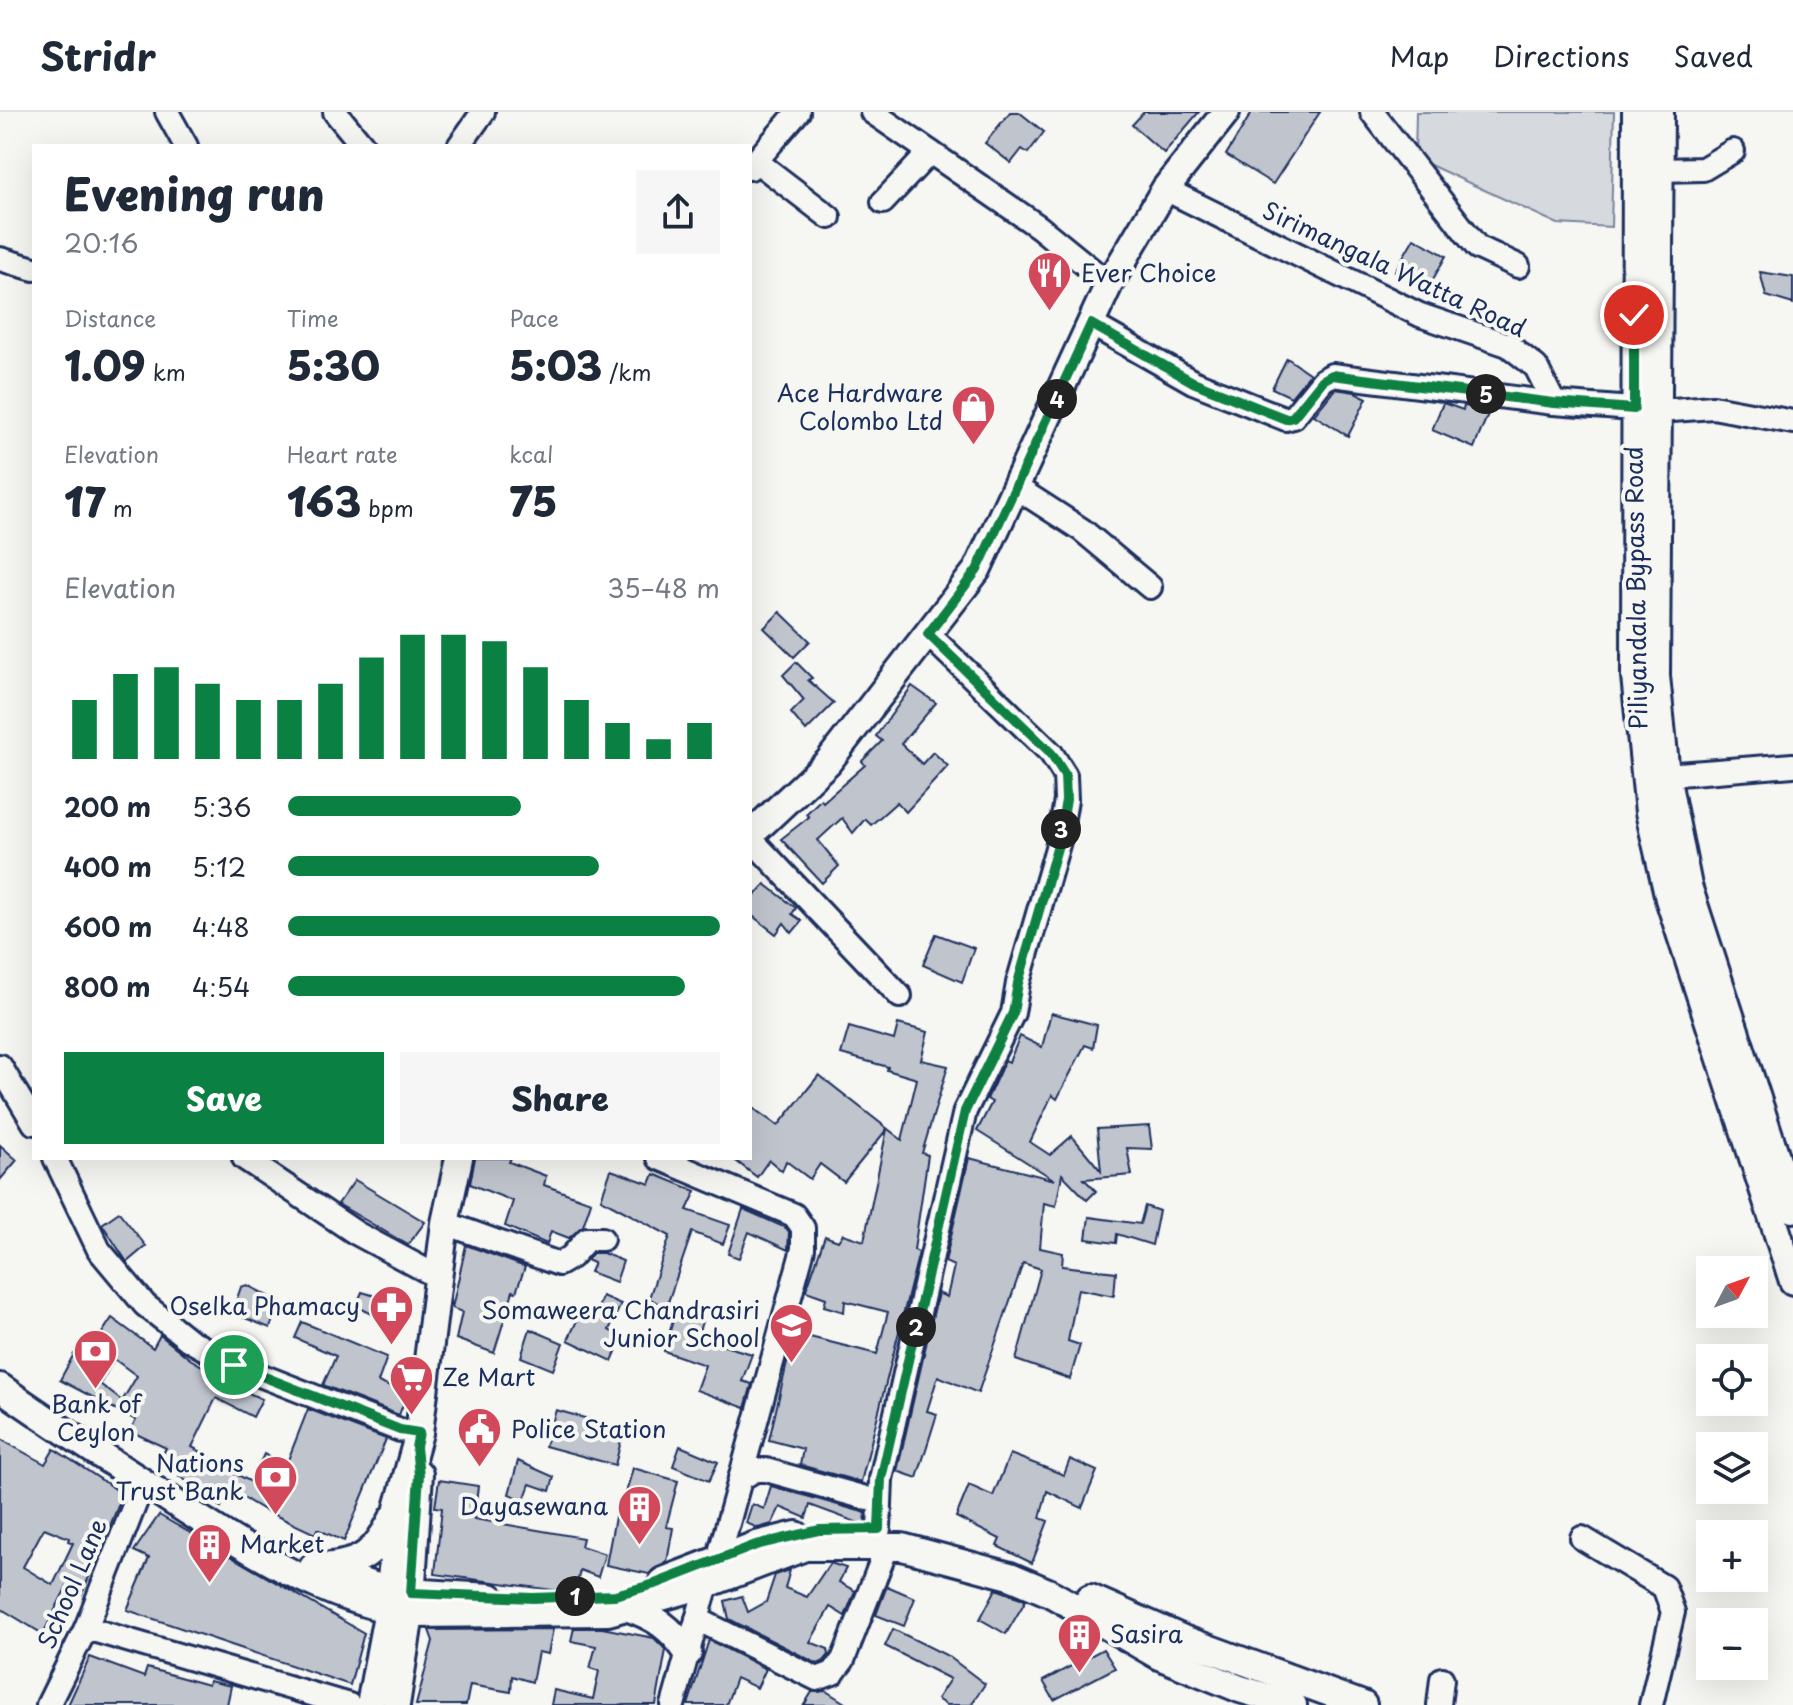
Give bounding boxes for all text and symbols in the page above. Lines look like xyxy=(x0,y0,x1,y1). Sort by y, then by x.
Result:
text: Stridr xyxy=(40,27,156,84)
text: Map xyxy=(1390,34,1449,77)
text: Directions xyxy=(1493,34,1630,77)
text: Saved xyxy=(1674,34,1753,77)
text: Evening run xyxy=(64,160,325,226)
button: share xyxy=(636,170,720,254)
street label: Sirimangala Watta Road xyxy=(1257,191,1533,345)
text: 20:16 xyxy=(64,223,138,262)
restaurant icon: Ever Choice xyxy=(1026,250,1074,313)
place label: Ever Choice xyxy=(1081,254,1217,290)
pin xyxy=(1600,281,1668,349)
icon: check xyxy=(1612,293,1656,337)
text: Distance xyxy=(64,301,156,334)
text: Time xyxy=(287,301,339,334)
text: Pace xyxy=(509,301,559,334)
text: 1.09 xyxy=(64,334,146,395)
text: 5:30 xyxy=(287,334,380,395)
text: 5:03 xyxy=(509,334,602,395)
text: km xyxy=(146,355,186,388)
text: /km xyxy=(602,355,651,388)
place label: Ace Hardware Colombo Ltd xyxy=(777,374,943,438)
pin: 5 xyxy=(1466,374,1506,414)
text: 5 xyxy=(1479,377,1493,410)
pin: 4 xyxy=(1037,379,1077,419)
text: 4 xyxy=(1050,382,1064,415)
shop icon: Ace Hardware Colombo Ltd xyxy=(950,384,998,447)
text: Elevation xyxy=(64,437,159,470)
text: Heart rate xyxy=(287,437,398,470)
text: kcal xyxy=(509,437,553,470)
street label: Piliyandala Bypass Road xyxy=(1615,446,1655,730)
text: 17 xyxy=(64,470,106,531)
text: 163 xyxy=(287,470,361,531)
text: 75 xyxy=(509,470,558,531)
text: m xyxy=(106,491,133,524)
text: bpm xyxy=(361,491,414,524)
text: Elevation xyxy=(64,568,176,607)
text: 35–48 m xyxy=(607,568,720,607)
text: 200 m xyxy=(64,787,151,826)
text: 5:36 xyxy=(192,787,252,826)
pin: 3 xyxy=(1041,809,1081,849)
text: 3 xyxy=(1054,812,1068,845)
text: 400 m xyxy=(64,847,152,886)
text: 5:12 xyxy=(192,847,246,886)
text: 600 m xyxy=(64,907,152,946)
text: 4:48 xyxy=(192,907,250,946)
text: 800 m xyxy=(64,967,151,1006)
text: 4:54 xyxy=(192,967,251,1006)
button: Save xyxy=(64,1052,384,1144)
button: Share xyxy=(400,1052,720,1144)
north arrow xyxy=(1696,1256,1768,1328)
map controls xyxy=(1696,1256,1768,1680)
pharmacy icon: Oselka Phamacy xyxy=(367,1283,415,1346)
place label: Oselka Phamacy xyxy=(169,1287,360,1323)
place label: Somaweera Chandrasiri Junior School xyxy=(482,1291,760,1355)
school or university icon: Somaweera Chandrasiri Junior School xyxy=(767,1301,815,1364)
pin: 2 xyxy=(896,1307,936,1347)
text: 2 xyxy=(908,1310,924,1343)
bank icon: Bank of Ceylon xyxy=(72,1327,120,1390)
pin xyxy=(200,1331,268,1399)
icon: arrive xyxy=(212,1343,256,1387)
button: locate xyxy=(1696,1344,1768,1416)
supermarket icon: Ze Mart xyxy=(387,1354,435,1417)
place label: Ze Mart xyxy=(442,1358,535,1394)
place label: Bank of Ceylon xyxy=(51,1385,143,1449)
public building icon: Police Station xyxy=(456,1406,504,1469)
place label: Police Station xyxy=(511,1410,666,1446)
button: layers xyxy=(1696,1432,1768,1504)
place label: Nations Trust Bank xyxy=(116,1444,244,1508)
bank icon: Nations Trust Bank xyxy=(251,1454,299,1517)
building icon: Dayasewana xyxy=(615,1483,663,1546)
place label: Dayasewana xyxy=(460,1487,608,1523)
street label: School Lane xyxy=(28,1512,115,1654)
button: + xyxy=(1696,1520,1768,1592)
building icon: Market xyxy=(185,1521,233,1584)
place label: Market xyxy=(240,1525,325,1561)
pin: 1 xyxy=(555,1576,595,1616)
text: 1 xyxy=(570,1579,580,1612)
button: − xyxy=(1696,1608,1768,1680)
building icon: Sasira xyxy=(1055,1611,1103,1674)
place label: Sasira xyxy=(1110,1615,1183,1651)

